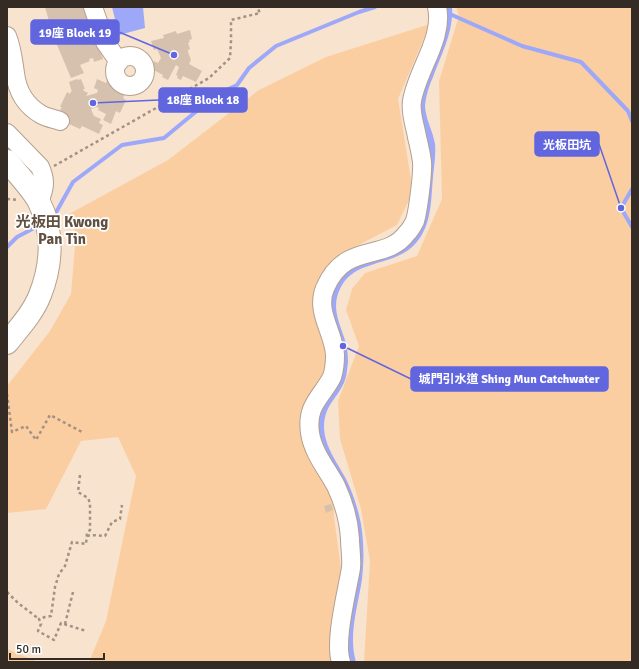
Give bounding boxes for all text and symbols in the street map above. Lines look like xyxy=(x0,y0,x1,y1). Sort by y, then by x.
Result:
callout: 19座 Block 19 xyxy=(31,20,119,44)
text: 19座 Block 19 xyxy=(39,26,112,41)
callout: 18座 Block 18 xyxy=(159,88,247,112)
text: 18座 Block 18 xyxy=(167,93,240,108)
callout: 光板田坑 xyxy=(535,132,599,156)
text: 光板田坑 xyxy=(543,138,591,153)
district label: 光板田 Kwong Pan Tin xyxy=(16,213,108,248)
callout: 城門引水道 Shing Mun Catchwater xyxy=(411,367,608,391)
text: 城門引水道 Shing Mun Catchwater xyxy=(419,372,600,387)
scale bar xyxy=(10,635,104,661)
text: 50 m xyxy=(16,642,41,657)

